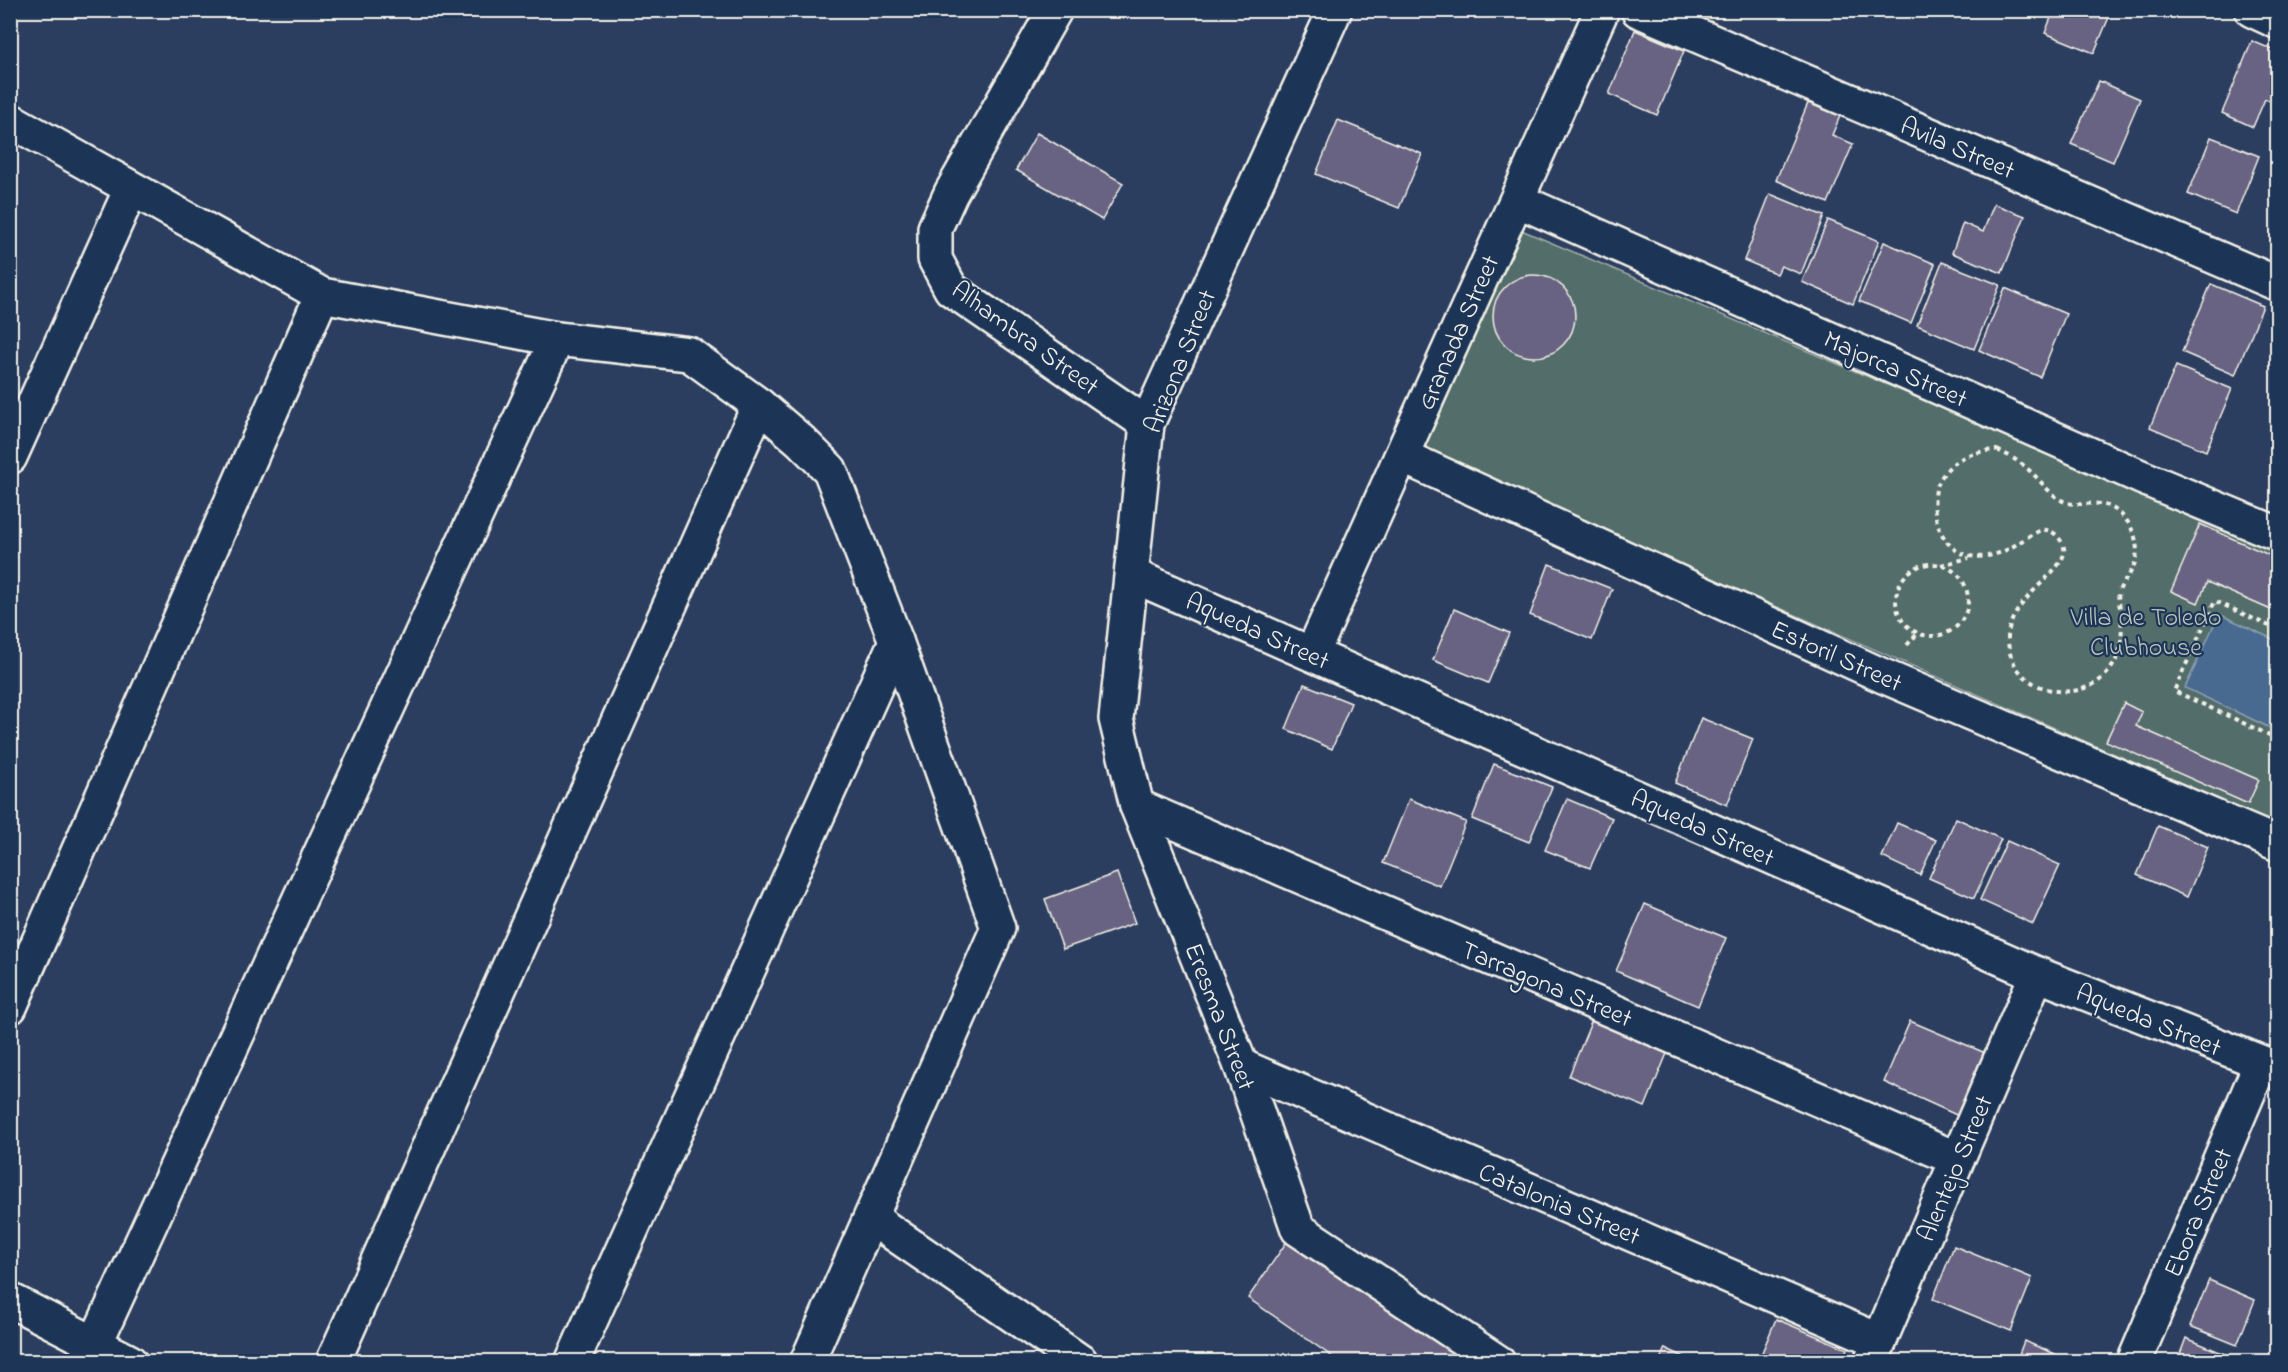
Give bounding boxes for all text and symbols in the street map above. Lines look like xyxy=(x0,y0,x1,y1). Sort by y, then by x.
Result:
street label: Avila Street xyxy=(1894,109,2020,191)
street label: Granada Street xyxy=(1409,249,1511,417)
street label: Alhambra Street xyxy=(942,273,1106,406)
street label: Arizona Street xyxy=(1136,284,1228,440)
street label: Majorca Street xyxy=(1817,322,1973,420)
street label: Aqueda Street xyxy=(1179,584,1335,682)
park label: Villa de Toledo Clubhouse xyxy=(2070,600,2221,668)
street label: Estoril Street xyxy=(1764,612,1908,704)
street label: Aqueda Street xyxy=(1624,781,1780,879)
street label: Tarragona Street xyxy=(1454,932,1638,1039)
street label: Eresma Street xyxy=(1173,938,1264,1096)
street label: Aqueda Street xyxy=(2069,975,2227,1068)
street label: Alentejo Street xyxy=(1909,1090,2005,1248)
street label: Ebora Street xyxy=(2155,1142,2244,1284)
street label: Catalonia Street xyxy=(1472,1155,1646,1257)

